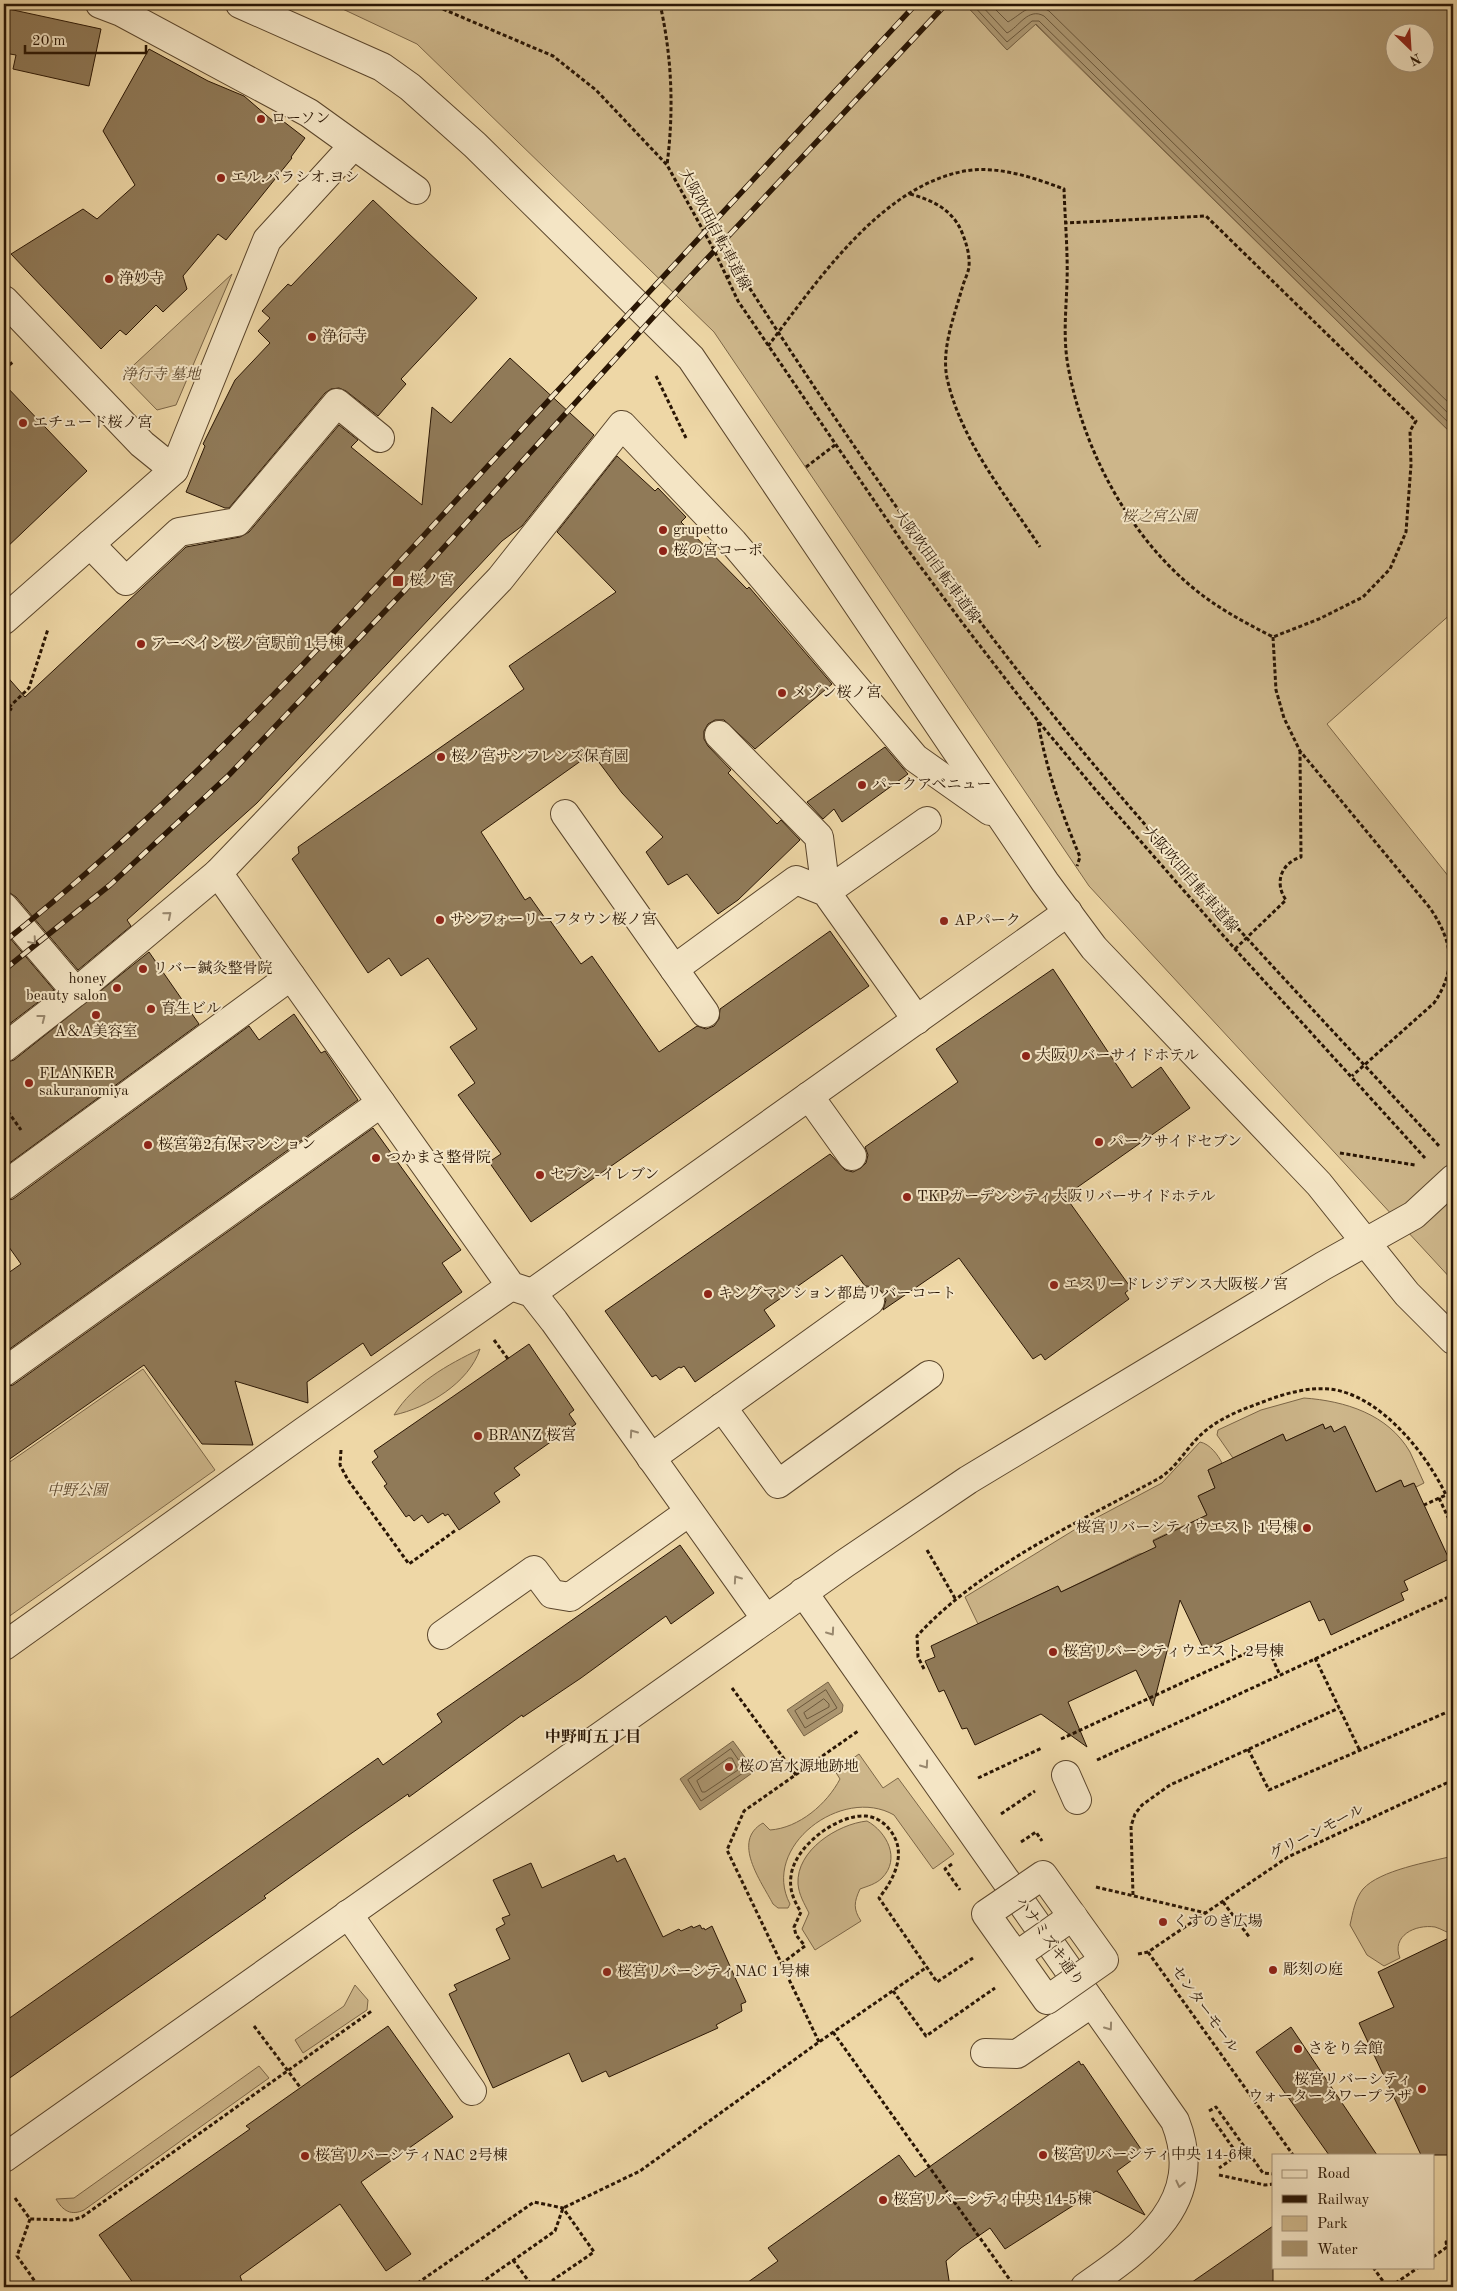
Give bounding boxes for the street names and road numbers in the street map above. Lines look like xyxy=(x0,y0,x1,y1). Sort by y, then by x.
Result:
street label: 大阪吹田自転車道線 xyxy=(676,166,754,293)
street label: 大阪吹田自転車道線 xyxy=(890,507,983,626)
street label: 大阪吹田自転車道線 xyxy=(1140,823,1241,936)
street label: グリーンモール xyxy=(1266,1801,1367,1863)
street label: ハナミズキ通り xyxy=(1013,1894,1087,1989)
street label: センターモール xyxy=(1168,1963,1241,2056)

